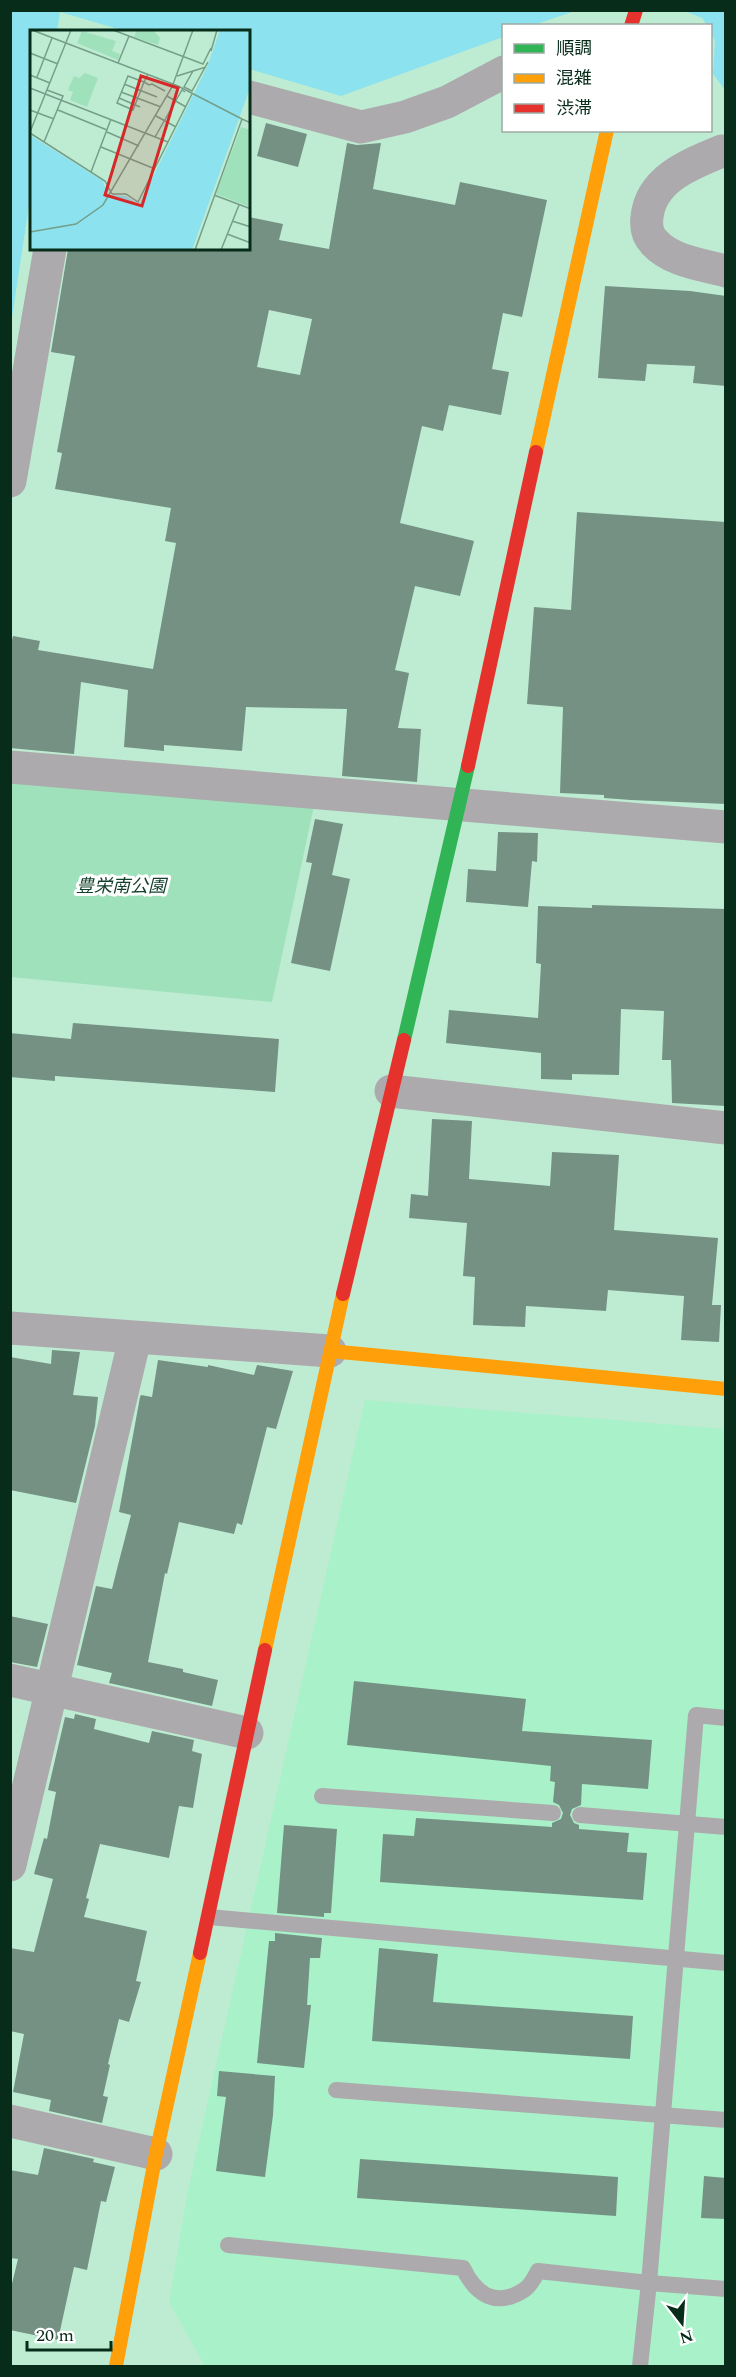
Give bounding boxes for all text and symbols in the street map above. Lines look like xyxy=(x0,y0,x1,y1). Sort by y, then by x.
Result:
legend xyxy=(502,24,712,132)
inset map xyxy=(30,30,250,250)
text: 順調 xyxy=(556,35,592,62)
text: 混雑 xyxy=(556,65,592,92)
text: 渋滞 xyxy=(556,95,592,122)
park label: 豊栄南公園 xyxy=(76,873,169,900)
north arrow xyxy=(652,2293,712,2353)
scale bar xyxy=(27,2314,111,2352)
text: 20 m xyxy=(36,2322,74,2349)
text: N xyxy=(676,2323,696,2350)

